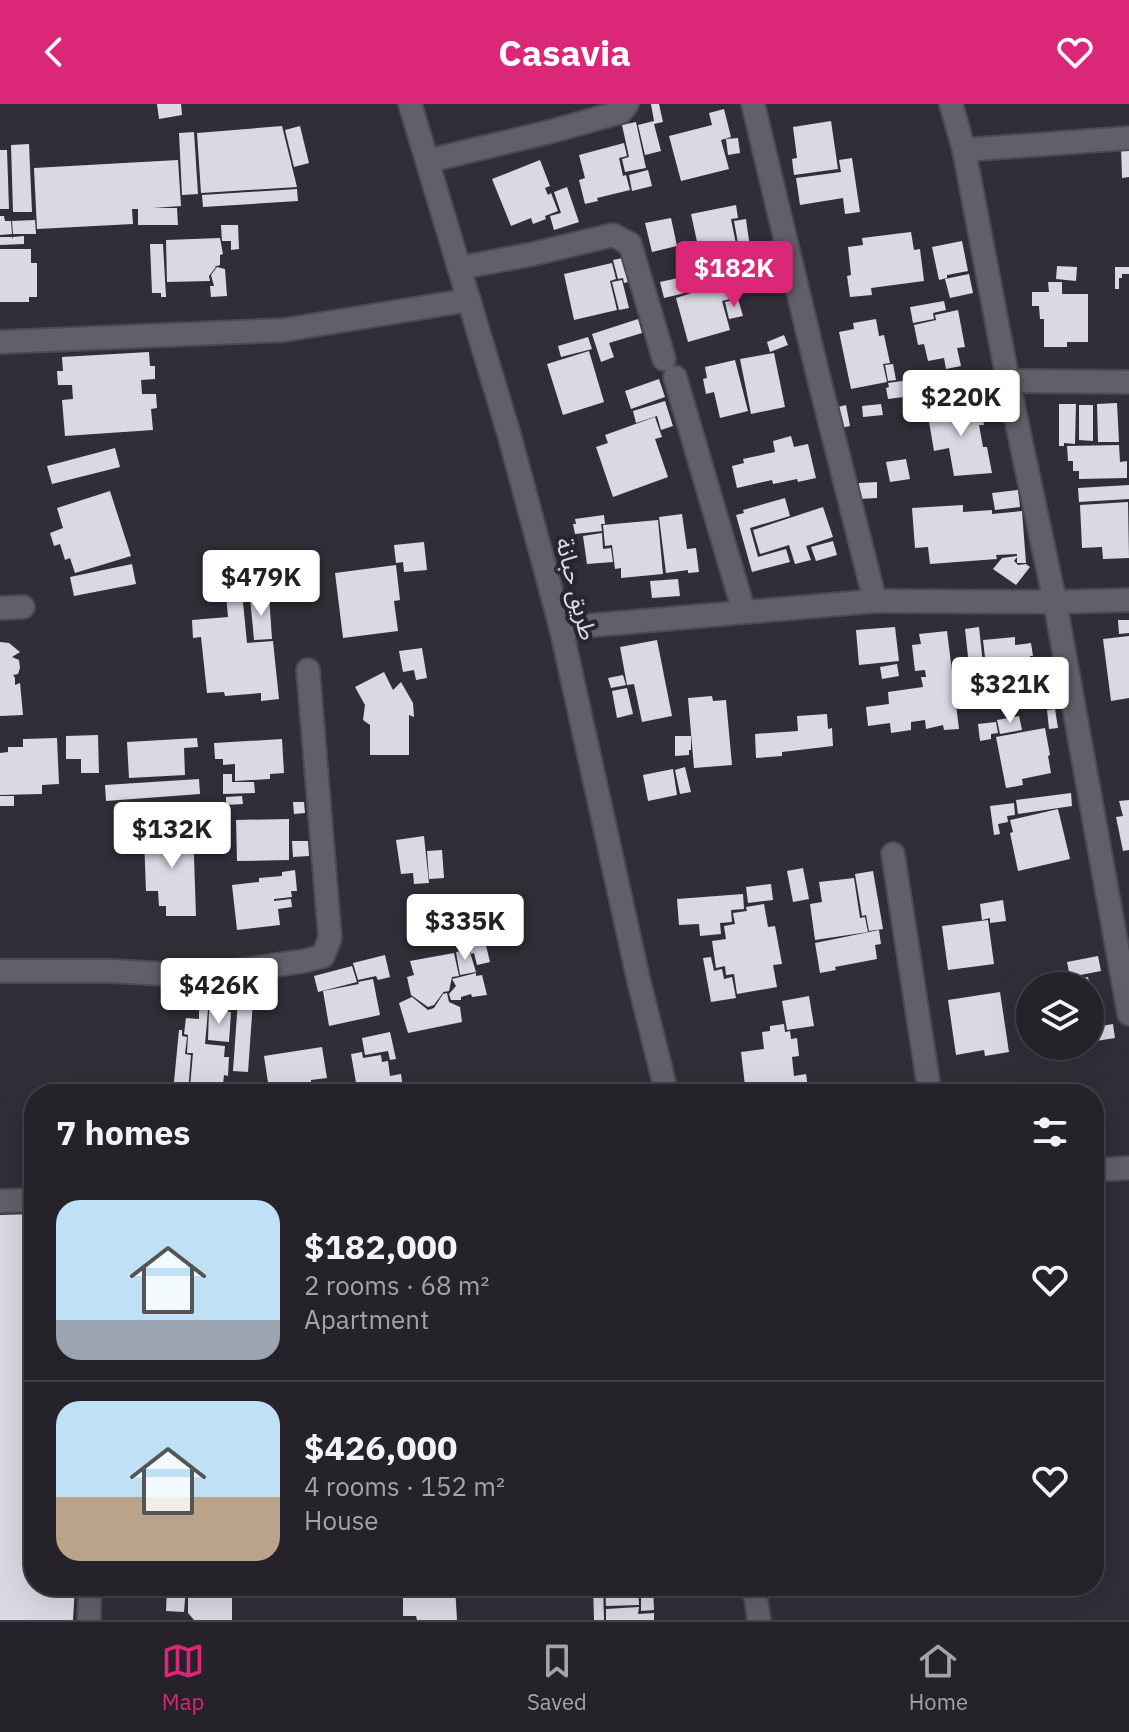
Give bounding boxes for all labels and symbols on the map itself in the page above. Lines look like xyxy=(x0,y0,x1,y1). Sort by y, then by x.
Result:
pin: $182K xyxy=(678,241,790,309)
pin: $220K xyxy=(905,370,1017,438)
street label: طريق حبانة xyxy=(549,534,605,643)
pin: $479K xyxy=(205,550,317,618)
pin: $321K xyxy=(954,657,1066,725)
pin: $132K xyxy=(116,802,228,870)
pin: $335K xyxy=(409,894,521,962)
pin: $426K xyxy=(163,958,275,1026)

